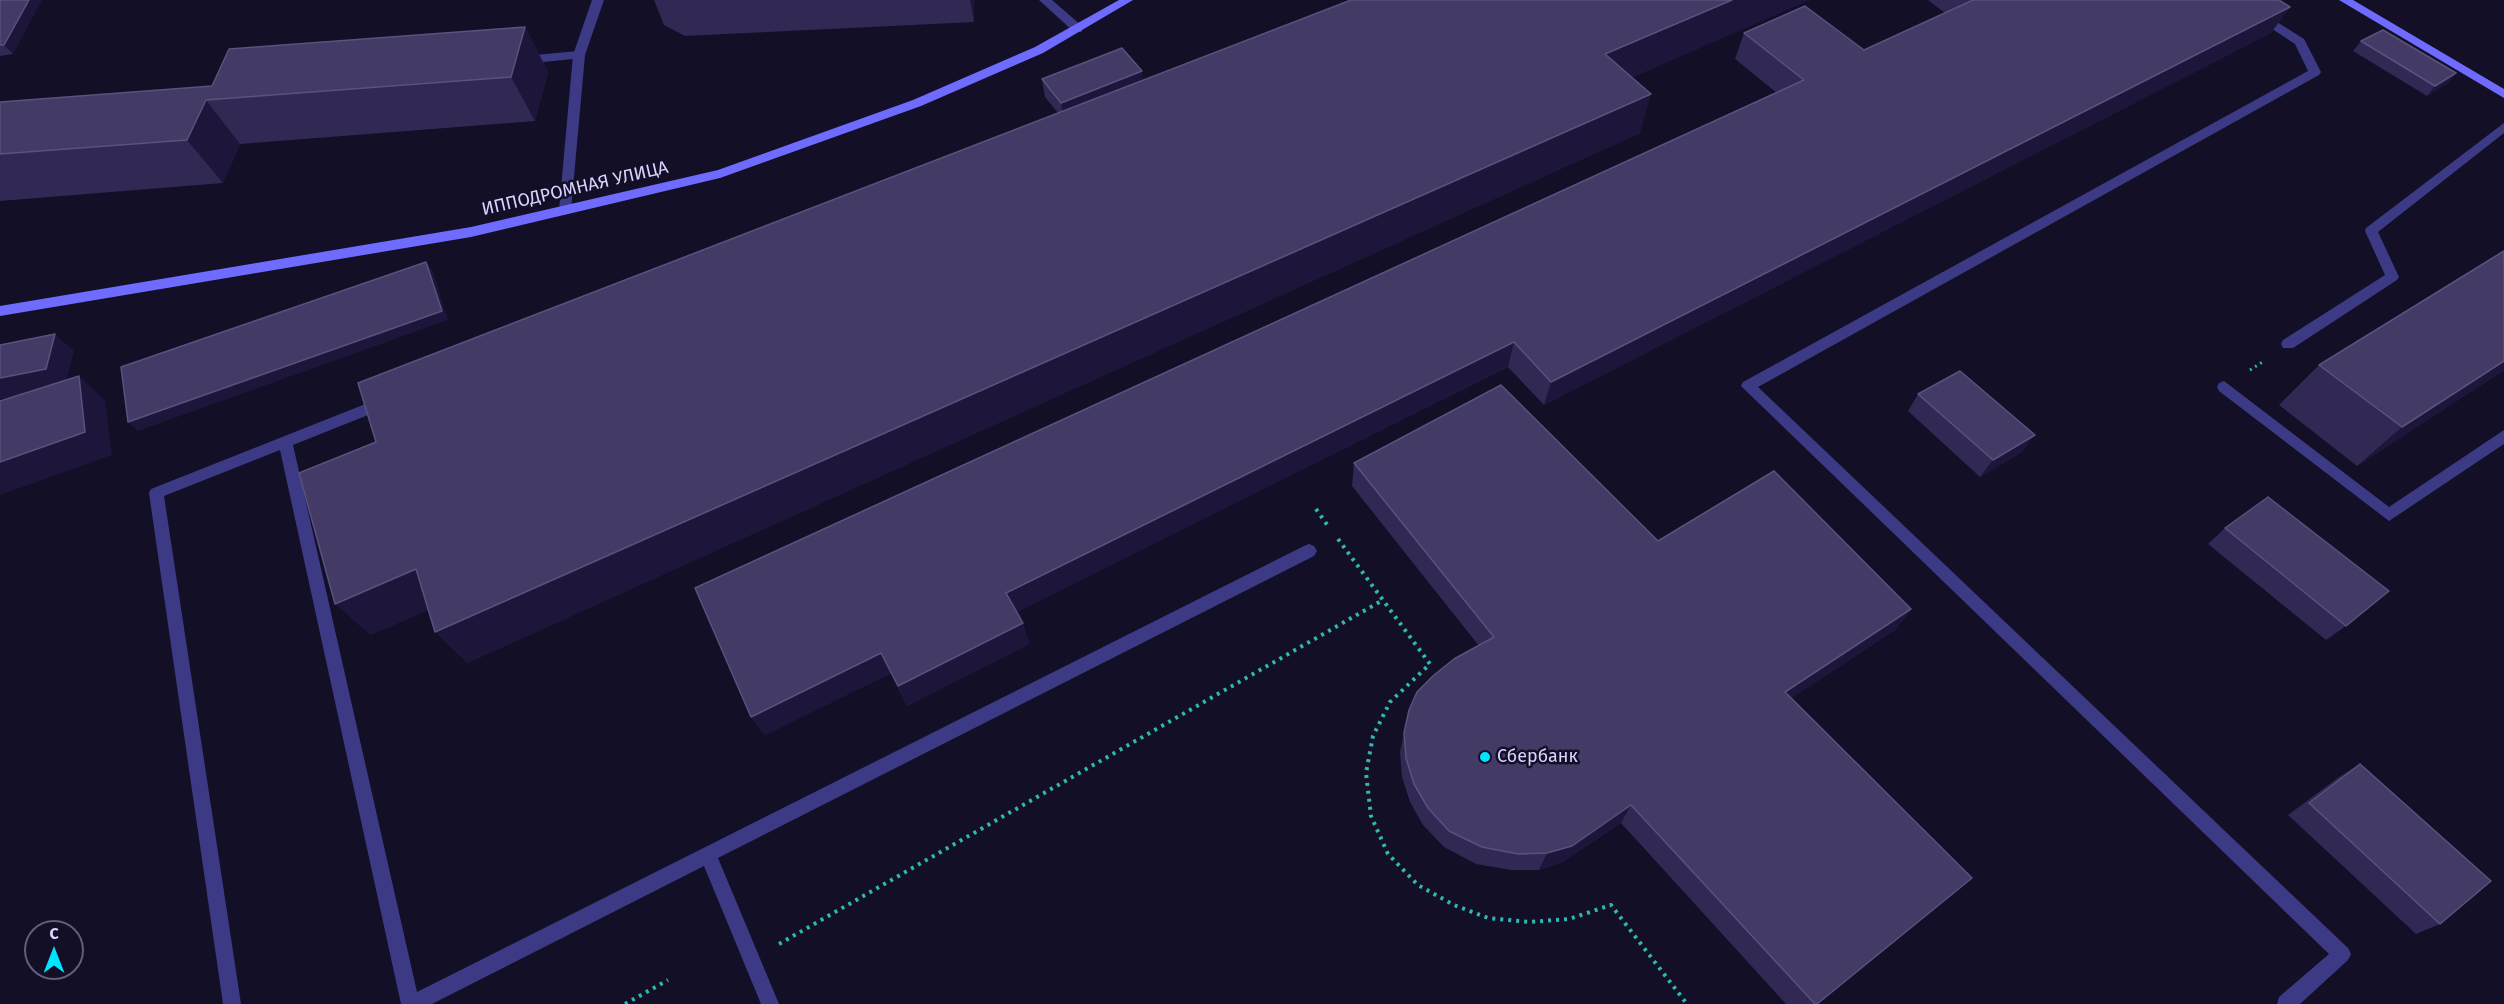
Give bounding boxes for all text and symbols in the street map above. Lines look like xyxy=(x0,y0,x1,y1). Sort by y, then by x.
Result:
street label: ИППОДРОМНАЯ УЛИЦА xyxy=(480,157,670,221)
place label: Сбербанк xyxy=(1497,746,1578,768)
marker: Сбербанк xyxy=(1478,750,1492,764)
north arrow xyxy=(24,920,84,980)
text: С xyxy=(49,924,59,943)

